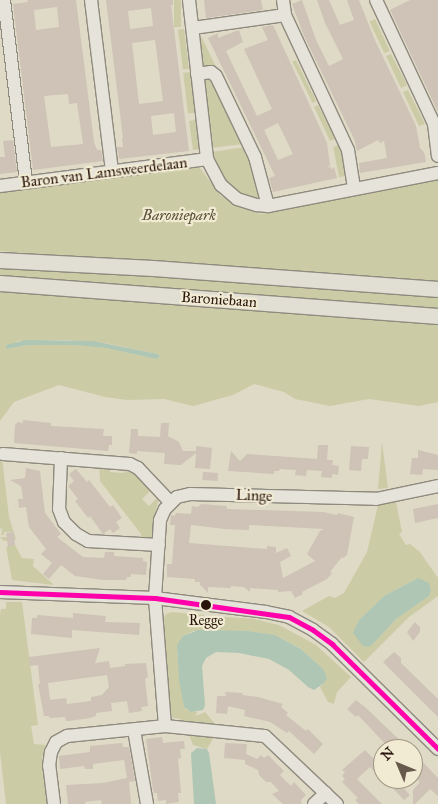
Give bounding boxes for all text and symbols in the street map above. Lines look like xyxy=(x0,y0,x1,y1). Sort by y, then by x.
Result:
street label: Baron van Lamsweerdelaan xyxy=(20,154,188,192)
park label: Baroniepark xyxy=(142,207,216,225)
street label: Baroniebaan xyxy=(180,288,258,312)
street label: Linge xyxy=(235,486,273,506)
marker: Regge xyxy=(201,600,211,610)
place label: Regge xyxy=(189,613,223,629)
north arrow xyxy=(373,739,423,789)
text: N xyxy=(378,744,398,764)

